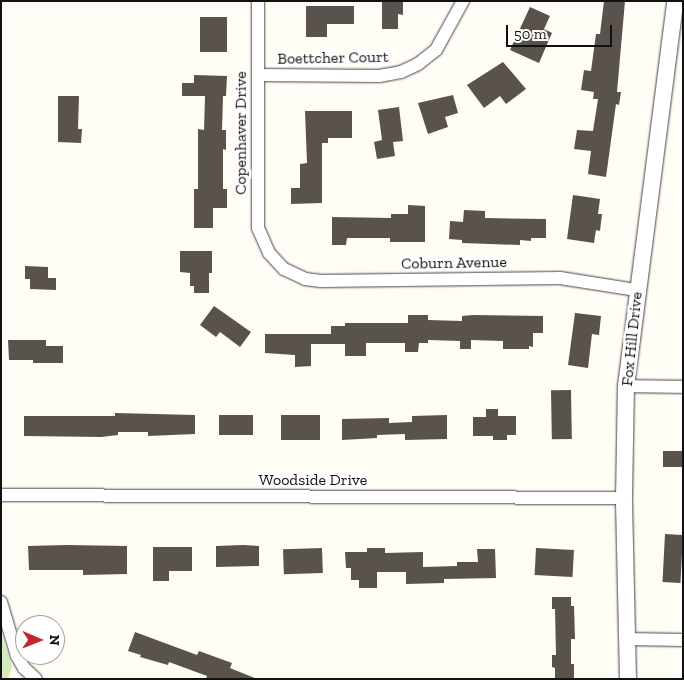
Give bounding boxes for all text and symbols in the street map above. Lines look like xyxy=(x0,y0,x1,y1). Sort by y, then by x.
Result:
scale bar xyxy=(509,15,615,47)
text: 50 m xyxy=(514,25,547,43)
street label: Boettcher Court xyxy=(277,47,389,69)
street label: Copenhaver Drive xyxy=(231,71,251,195)
street label: Coburn Avenue xyxy=(401,252,507,274)
street label: Fox Hill Drive xyxy=(618,291,646,387)
street label: Woodside Drive xyxy=(259,470,367,490)
north arrow xyxy=(15,615,65,665)
text: N xyxy=(46,635,63,646)

